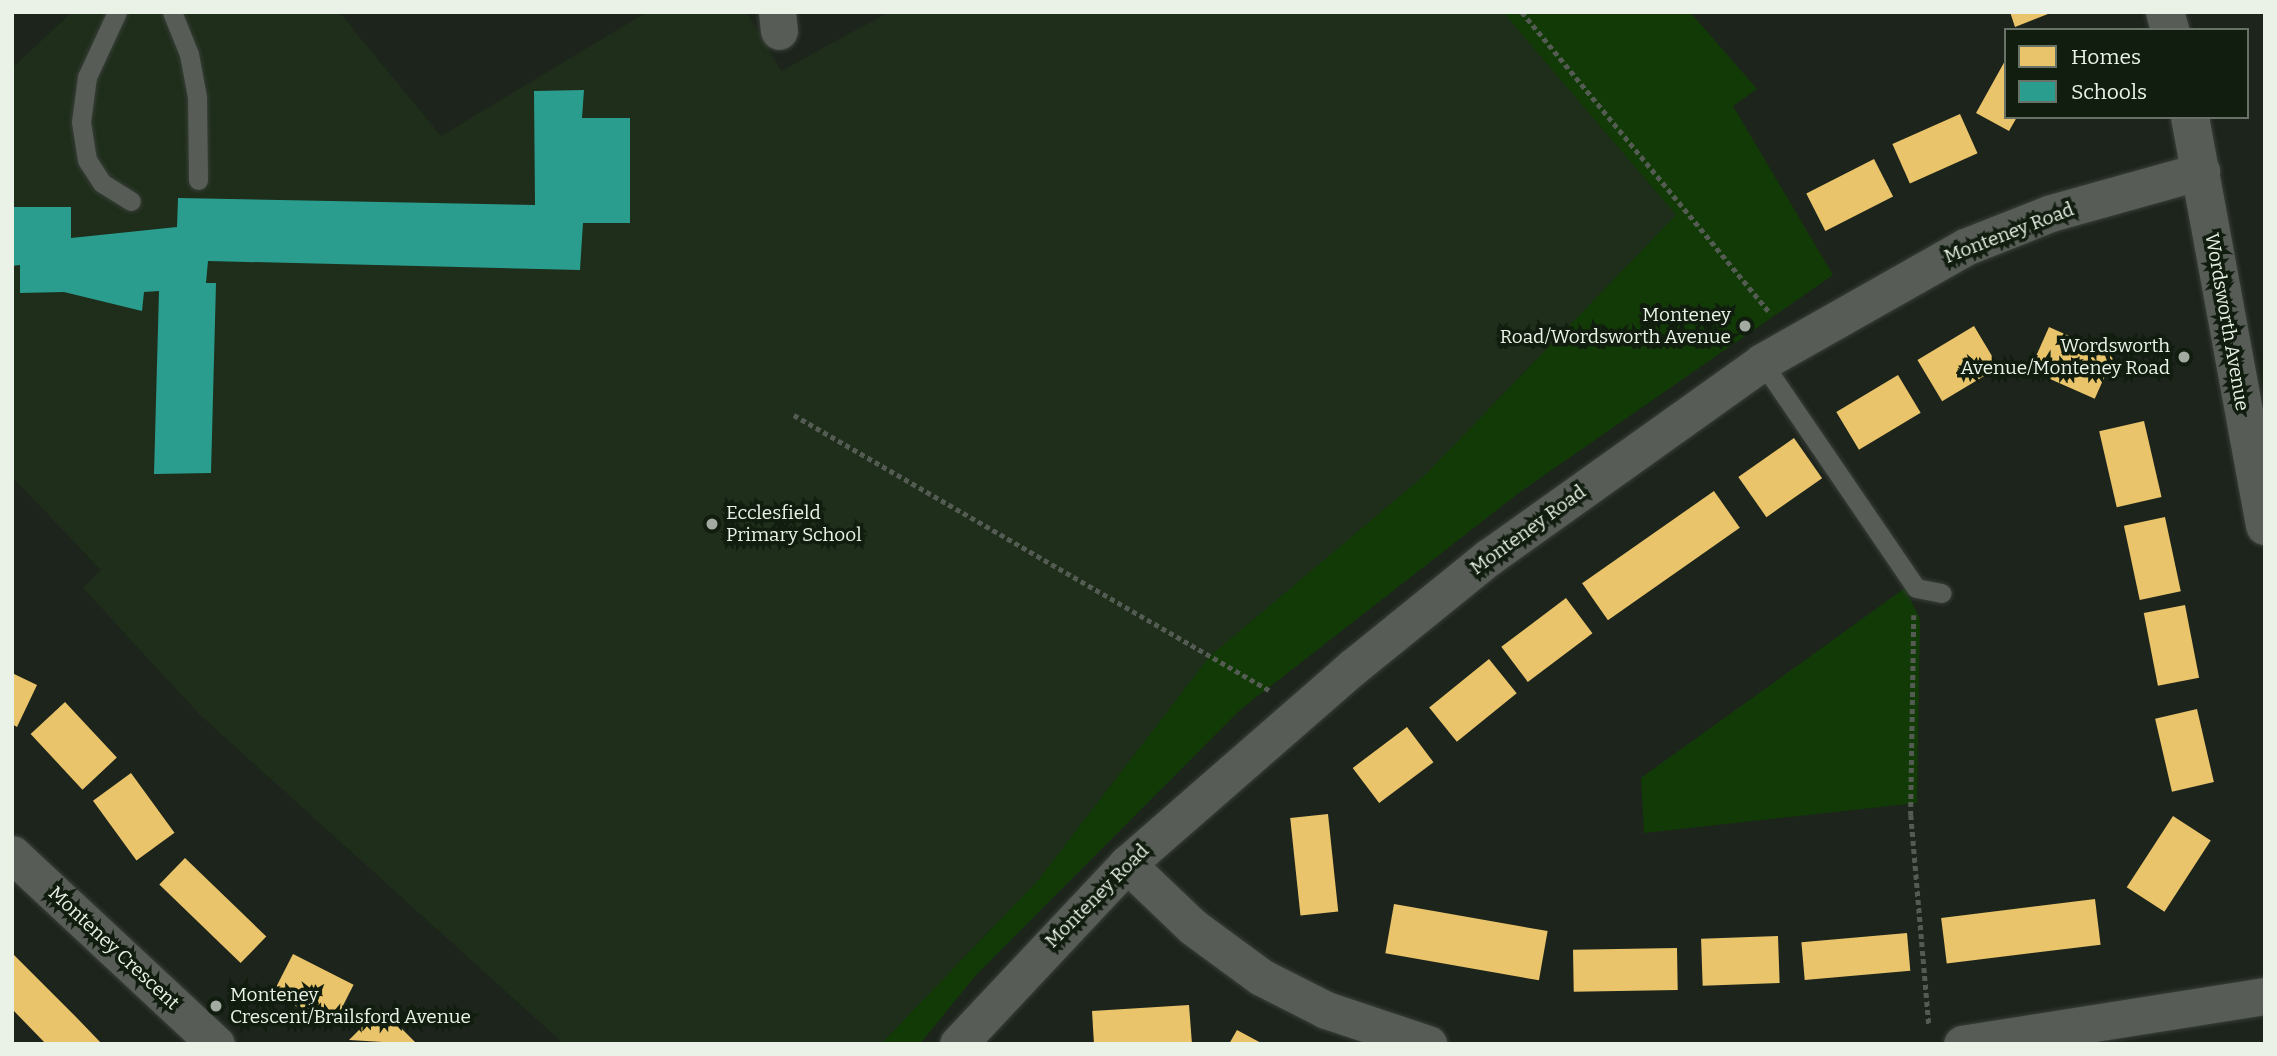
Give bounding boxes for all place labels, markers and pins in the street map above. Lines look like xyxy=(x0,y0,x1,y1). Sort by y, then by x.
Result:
place label: Monteney Road/Wordsworth Avenue xyxy=(1500,304,1731,348)
marker: Monteney Road/Wordsworth Avenue xyxy=(1737,318,1753,334)
place label: Wordsworth Avenue/Monteney Road xyxy=(1960,335,2170,379)
marker: Wordsworth Avenue/Monteney Road xyxy=(2176,349,2192,365)
place label: Ecclesfield Primary School xyxy=(726,502,862,546)
marker: Ecclesfield Primary School xyxy=(704,516,720,532)
place label: Monteney Crescent/Brailsford Avenue xyxy=(230,984,471,1028)
marker: Monteney Crescent/Brailsford Avenue xyxy=(208,998,224,1014)

